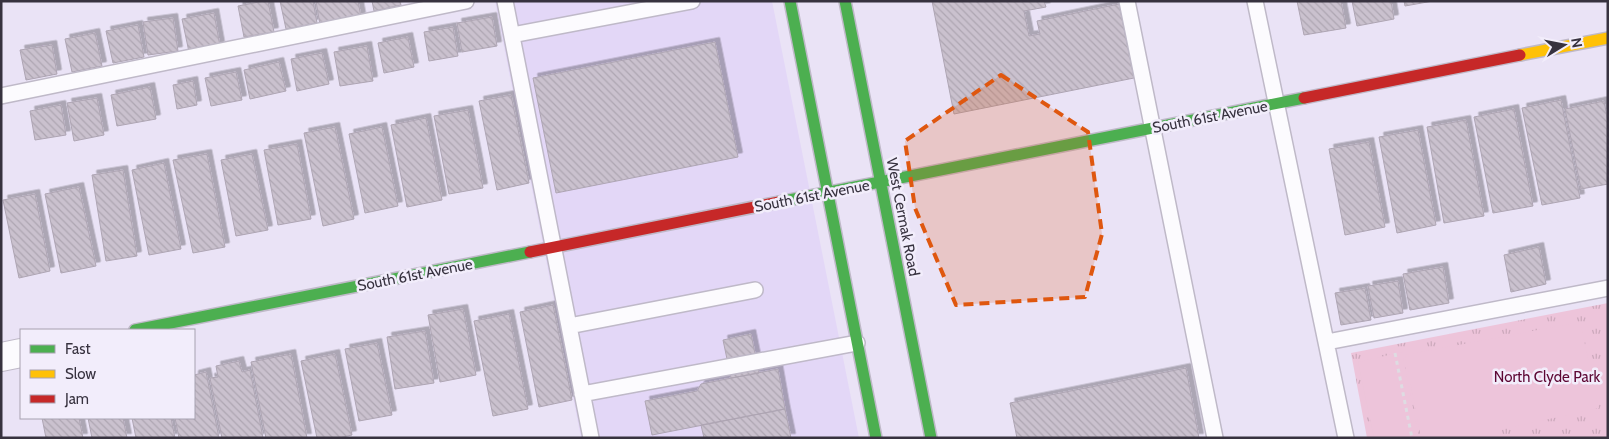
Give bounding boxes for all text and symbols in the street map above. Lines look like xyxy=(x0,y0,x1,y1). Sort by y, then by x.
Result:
north arrow xyxy=(1539,20,1589,70)
text: N xyxy=(1567,36,1587,49)
street label: South 61st Avenue xyxy=(1151,97,1269,137)
street label: West Cermak Road xyxy=(883,156,923,278)
street label: South 61st Avenue xyxy=(753,176,871,216)
street label: South 61st Avenue xyxy=(356,255,474,295)
legend xyxy=(20,329,195,419)
text: Fast xyxy=(65,340,90,358)
text: Slow xyxy=(65,365,96,383)
park label: North Clyde Park xyxy=(1494,368,1600,386)
text: Jam xyxy=(64,390,89,408)

